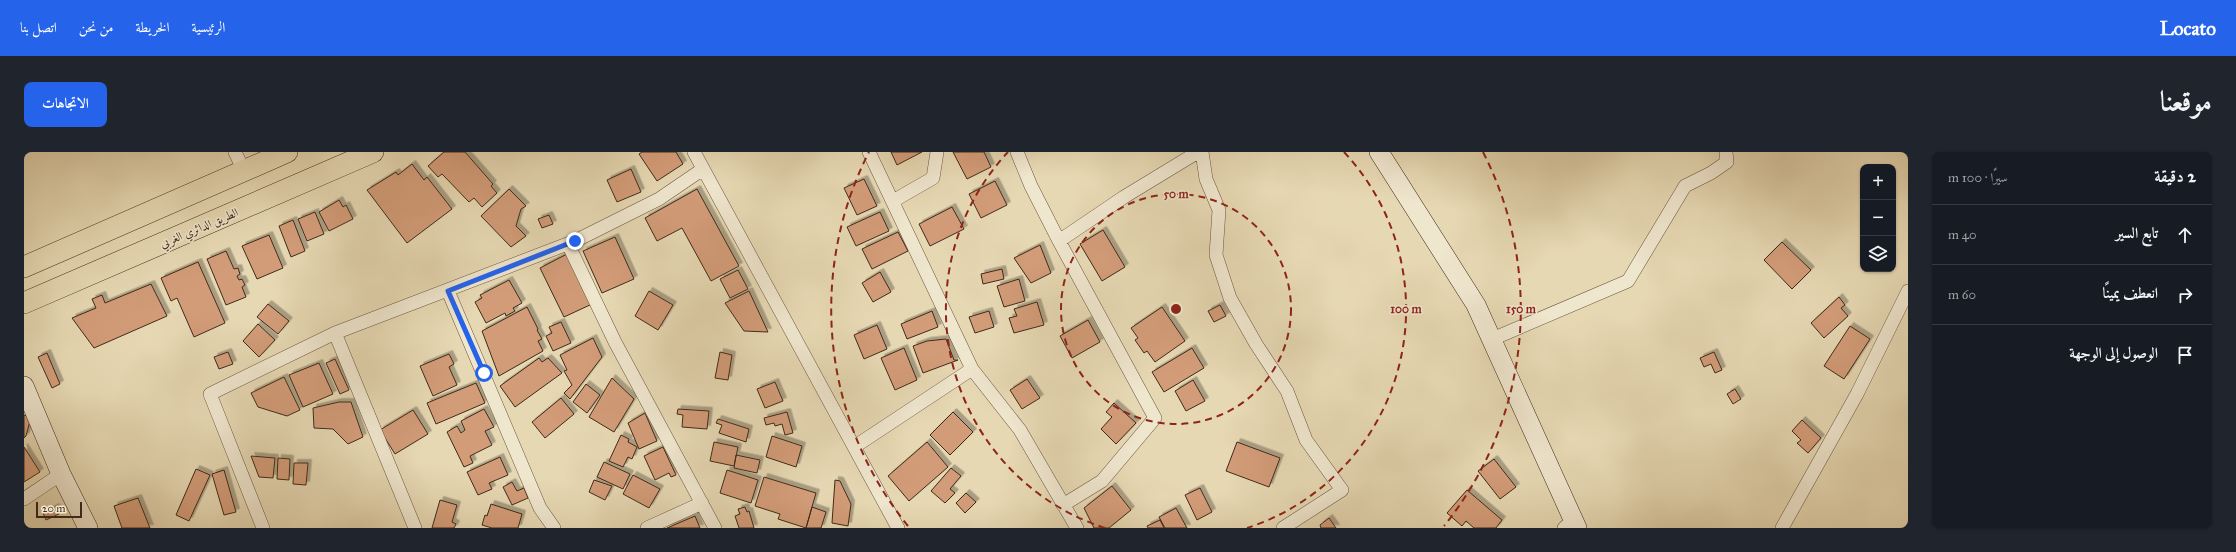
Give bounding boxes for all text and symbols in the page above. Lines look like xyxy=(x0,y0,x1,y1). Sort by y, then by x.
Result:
text: Locato xyxy=(2160,17,2216,40)
text: اتصل بنا xyxy=(20,19,57,36)
text: من نحن xyxy=(79,19,114,36)
text: الخريطة xyxy=(136,19,170,36)
text: الرئيسية xyxy=(192,19,225,36)
button: الاتجاهات xyxy=(24,82,107,127)
text: موقعنا xyxy=(2160,84,2212,119)
map controls xyxy=(1860,164,1896,272)
button: + xyxy=(1860,164,1896,200)
text: 2 دقيقة xyxy=(2154,166,2196,187)
text: سيرًا · 100 m xyxy=(1948,170,2008,186)
text: 50 m xyxy=(1163,187,1190,201)
button: − xyxy=(1860,200,1896,236)
street label: الطريق الدائري الغربي xyxy=(158,205,242,254)
text: تابع السير xyxy=(2116,224,2158,242)
icon: ahead xyxy=(2174,224,2196,246)
text: 40 m xyxy=(1948,227,1977,243)
route end xyxy=(566,232,584,250)
button: layers xyxy=(1860,236,1896,272)
text: انعطف يمينًا xyxy=(2103,284,2158,302)
icon: right xyxy=(2174,284,2196,306)
text: 60 m xyxy=(1948,287,1976,303)
centre of rings xyxy=(1169,302,1183,316)
text: 100 m xyxy=(1390,302,1423,316)
text: 150 m xyxy=(1506,302,1537,316)
text: الوصول إلى الوجهة xyxy=(2069,344,2158,362)
icon: arrive xyxy=(2174,344,2196,366)
route start xyxy=(475,364,493,382)
scale bar xyxy=(36,500,82,519)
text: 20 m xyxy=(42,502,65,515)

